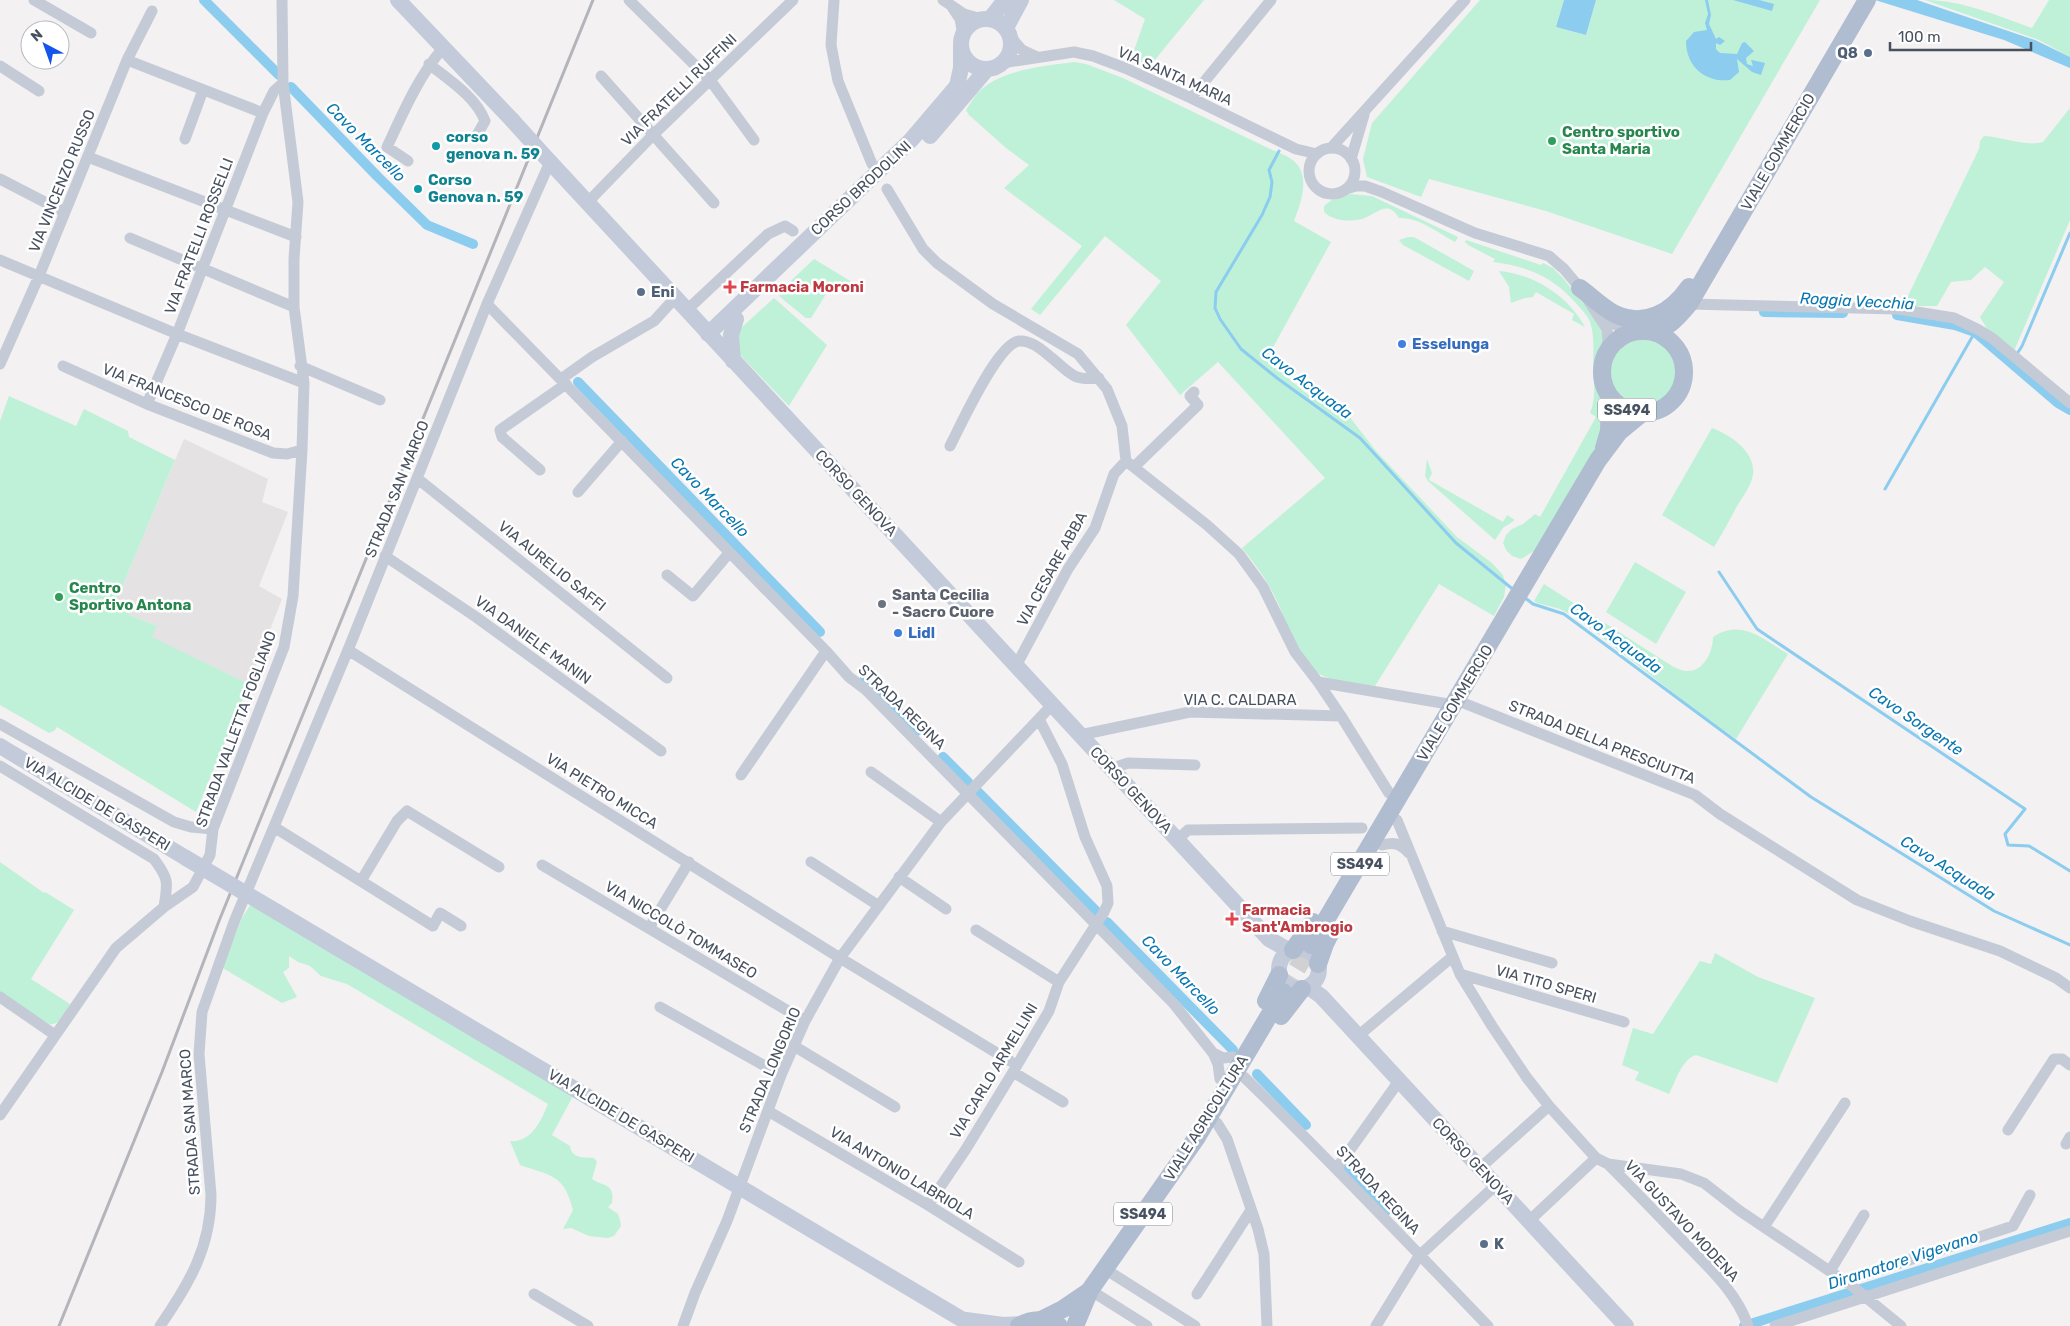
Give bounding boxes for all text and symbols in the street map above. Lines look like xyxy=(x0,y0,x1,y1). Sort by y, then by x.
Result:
north arrow xyxy=(20,20,70,70)
scale bar xyxy=(1890,20,2031,52)
text: N xyxy=(27,26,46,45)
text: 100 m xyxy=(1898,28,1940,46)
street label: VIA FRATELLI RUFFINI xyxy=(617,30,741,150)
street label: VIA SANTA MARIA xyxy=(1115,43,1235,109)
place label: Q8 xyxy=(1837,44,1858,62)
marker: Q8 xyxy=(1862,47,1874,59)
street label: VIALE COMMERCIO xyxy=(1737,90,1819,214)
water label: Cavo Marcello xyxy=(322,98,410,186)
street label: VIA VINCENZO RUSSO xyxy=(25,107,99,255)
place label: Centro sportivo Santa Maria xyxy=(1562,123,1680,158)
place label: corso genova n. 59 xyxy=(446,128,540,163)
marker: Centro sportivo Santa Maria xyxy=(1546,135,1558,147)
street label: CORSO BRODOLINI xyxy=(807,137,915,239)
marker: corso genova n. 59 xyxy=(430,140,442,152)
street label: VIA FRATELLI ROSSELLI xyxy=(161,155,237,317)
place label: Corso Genova n. 59 xyxy=(428,171,524,206)
marker: Corso Genova n. 59 xyxy=(412,183,424,195)
place label: Farmacia Moroni xyxy=(740,278,864,296)
marker: Farmacia Moroni xyxy=(724,281,736,293)
place label: Eni xyxy=(651,283,675,301)
marker: Eni xyxy=(635,286,647,298)
water label: Roggia Vecchia xyxy=(1799,289,1915,313)
place label: Esselunga xyxy=(1412,335,1489,353)
marker: Esselunga xyxy=(1396,338,1408,350)
water label: Cavo Acquada xyxy=(1258,343,1356,423)
street label: VIA FRANCESCO DE ROSA xyxy=(100,360,274,444)
road number: SS494 xyxy=(1598,398,1656,422)
street label: STRADA SAN MARCO xyxy=(361,418,433,560)
street label: CORSO GENOVA xyxy=(811,446,901,540)
water label: Cavo Marcello xyxy=(667,453,753,541)
street label: VIA CESARE ABBA xyxy=(1013,509,1091,629)
street label: VIA AURELIO SAFFI xyxy=(495,517,609,615)
place label: Centro Sportivo Antona xyxy=(69,579,191,614)
place label: Santa Cecilia - Sacro Cuore xyxy=(892,586,994,621)
marker: Centro Sportivo Antona xyxy=(53,591,65,603)
street label: VIA DANIELE MANIN xyxy=(471,592,595,688)
marker: Santa Cecilia - Sacro Cuore xyxy=(876,598,888,610)
water label: Cavo Acquada xyxy=(1567,599,1665,677)
place label: Lidl xyxy=(908,624,935,642)
marker: Lidl xyxy=(892,627,904,639)
street label: STRADA VALLETTA FOGLIANO xyxy=(192,628,280,830)
street label: VIALE COMMERCIO xyxy=(1413,642,1497,764)
street label: STRADA REGINA xyxy=(854,661,950,753)
water label: Cavo Sorgente xyxy=(1865,682,1967,760)
street label: VIA C. CALDARA xyxy=(1184,691,1296,709)
street label: STRADA DELLA PRESCIUTTA xyxy=(1506,696,1698,788)
street label: CORSO GENOVA xyxy=(1086,743,1176,837)
street label: VIA PIETRO MICCA xyxy=(543,749,661,833)
street label: VIA ALCIDE DE GASPERI xyxy=(21,753,173,855)
water label: Cavo Acquada xyxy=(1897,831,1999,905)
road number: SS494 xyxy=(1331,852,1389,876)
street label: VIA NICCOLÒ TOMMASEO xyxy=(602,877,760,983)
place label: Farmacia Sant'Ambrogio xyxy=(1242,901,1353,936)
marker: Farmacia Sant'Ambrogio xyxy=(1226,913,1238,925)
water label: Cavo Marcello xyxy=(1138,931,1224,1019)
street label: VIA TITO SPERI xyxy=(1494,961,1598,1007)
street label: VIA CARLO ARMELLINI xyxy=(946,1000,1042,1142)
street label: STRADA LONGORIO xyxy=(735,1005,805,1135)
street label: STRADA SAN MARCO xyxy=(176,1048,204,1196)
street label: VIALE AGRICOLTURA xyxy=(1160,1052,1252,1184)
street label: VIA ALCIDE DE GASPERI xyxy=(545,1065,697,1167)
street label: CORSO GENOVA xyxy=(1428,1114,1518,1208)
street label: VIA ANTONIO LABRIOLA xyxy=(826,1123,978,1223)
street label: STRADA REGINA xyxy=(1332,1142,1424,1238)
street label: VIA GUSTAVO MODENA xyxy=(1621,1157,1743,1285)
road number: SS494 xyxy=(1114,1202,1172,1226)
water label: Diramatore Vigevano xyxy=(1825,1227,1981,1293)
place label: K xyxy=(1494,1235,1504,1253)
marker: K xyxy=(1478,1238,1490,1250)

